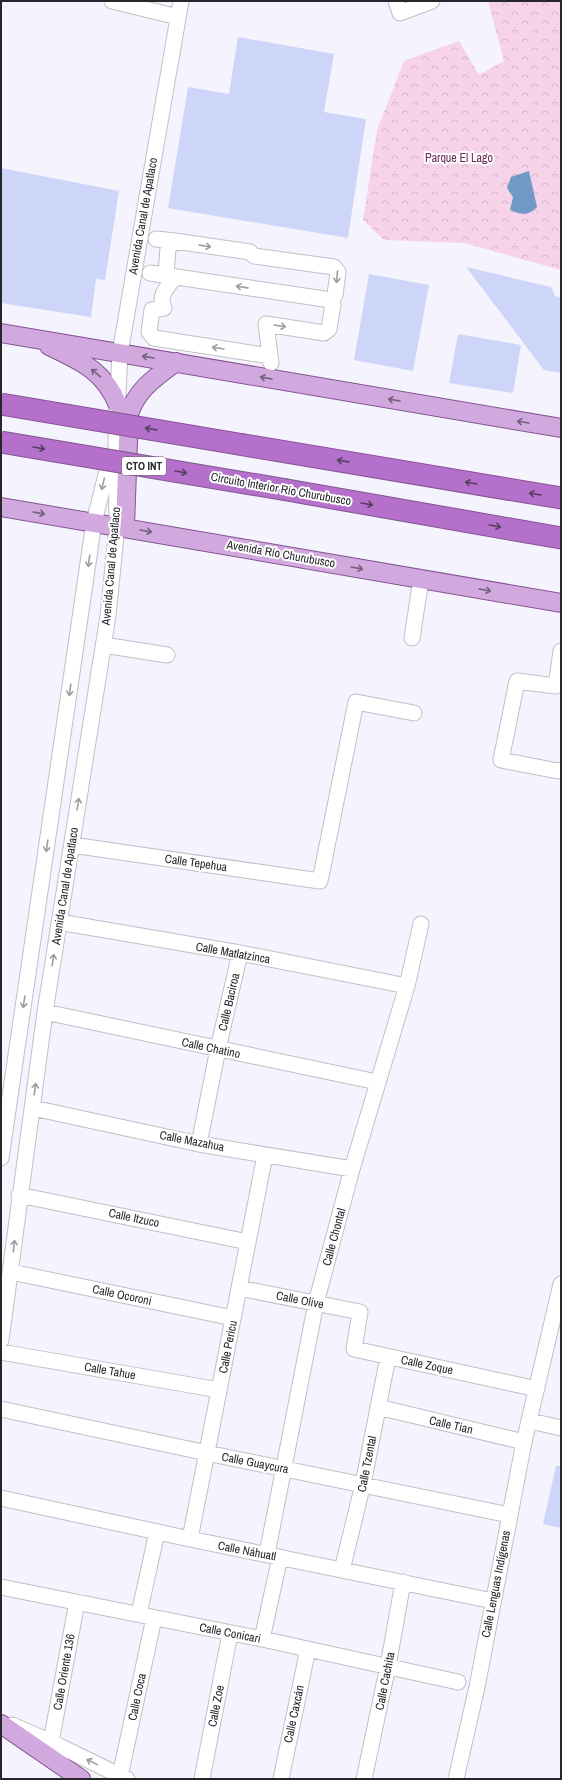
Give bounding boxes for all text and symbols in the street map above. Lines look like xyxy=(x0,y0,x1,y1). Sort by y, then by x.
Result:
park label: Parque El Lago xyxy=(425,150,493,166)
street label: Avenida Canal de Apatlaco xyxy=(125,156,161,277)
one-way arrow xyxy=(198,242,211,250)
one-way arrow xyxy=(333,271,340,284)
one-way arrow xyxy=(236,283,249,291)
one-way arrow xyxy=(273,322,286,330)
one-way arrow xyxy=(212,344,225,352)
one-way arrow xyxy=(142,353,155,361)
one-way arrow xyxy=(91,368,102,377)
one-way arrow xyxy=(260,374,273,382)
one-way arrow xyxy=(388,396,401,404)
one-way arrow xyxy=(516,417,529,425)
one-way arrow xyxy=(145,425,158,433)
one-way arrow xyxy=(33,444,46,452)
road number: CTO INT xyxy=(122,457,166,475)
one-way arrow xyxy=(337,457,350,465)
one-way arrow xyxy=(175,468,188,476)
street label: Circuito Interior Río Churubusco xyxy=(210,469,352,509)
one-way arrow xyxy=(99,477,107,490)
one-way arrow xyxy=(465,479,478,487)
one-way arrow xyxy=(529,490,542,498)
one-way arrow xyxy=(360,500,373,508)
street label: Avenida Canal de Apatlaco xyxy=(98,506,124,627)
one-way arrow xyxy=(33,509,46,517)
one-way arrow xyxy=(488,523,501,531)
one-way arrow xyxy=(140,527,153,535)
street label: Avenida Río Churubusco xyxy=(225,536,336,571)
one-way arrow xyxy=(85,554,93,567)
one-way arrow xyxy=(350,564,363,572)
one-way arrow xyxy=(479,586,492,594)
one-way arrow xyxy=(66,683,74,696)
one-way arrow xyxy=(74,798,82,811)
street label: Avenida Canal de Apatlaco xyxy=(48,826,82,947)
one-way arrow xyxy=(43,839,51,852)
street label: Calle Tepehua xyxy=(164,851,229,875)
street label: Calle Matlatzinca xyxy=(194,939,272,968)
one-way arrow xyxy=(50,954,58,967)
street label: Calle Baciroa xyxy=(215,971,244,1033)
one-way arrow xyxy=(20,995,28,1008)
street label: Calle Chatino xyxy=(180,1034,242,1062)
one-way arrow xyxy=(31,1083,39,1096)
street label: Calle Mazahua xyxy=(158,1127,226,1155)
street label: Calle Itzuco xyxy=(107,1205,161,1231)
street label: Calle Chontal xyxy=(319,1206,349,1268)
one-way arrow xyxy=(10,1240,17,1253)
street label: Calle Ocoroni xyxy=(91,1281,153,1309)
street label: Calle Olive xyxy=(275,1288,325,1312)
street label: Calle Pericu xyxy=(215,1319,241,1375)
street label: Calle Zoque xyxy=(399,1352,455,1378)
street label: Calle Tahue xyxy=(83,1359,137,1383)
street label: Calle Tian xyxy=(428,1412,474,1438)
street label: Calle Tzental xyxy=(354,1435,380,1493)
street label: Calle Guaycura xyxy=(220,1449,290,1477)
street label: Calle Lenguas Indígenas xyxy=(478,1529,514,1639)
street label: Calle Náhuatl xyxy=(216,1538,278,1564)
street label: Calle Conicari xyxy=(198,1619,262,1647)
street label: Calle Oriente 136 xyxy=(49,1633,79,1711)
street label: Calle Cachita xyxy=(372,1650,399,1712)
street label: Calle Coca xyxy=(124,1671,150,1722)
street label: Calle Zoe xyxy=(204,1684,228,1728)
street label: Calle Caxcán xyxy=(280,1684,308,1744)
one-way arrow xyxy=(86,1758,98,1765)

